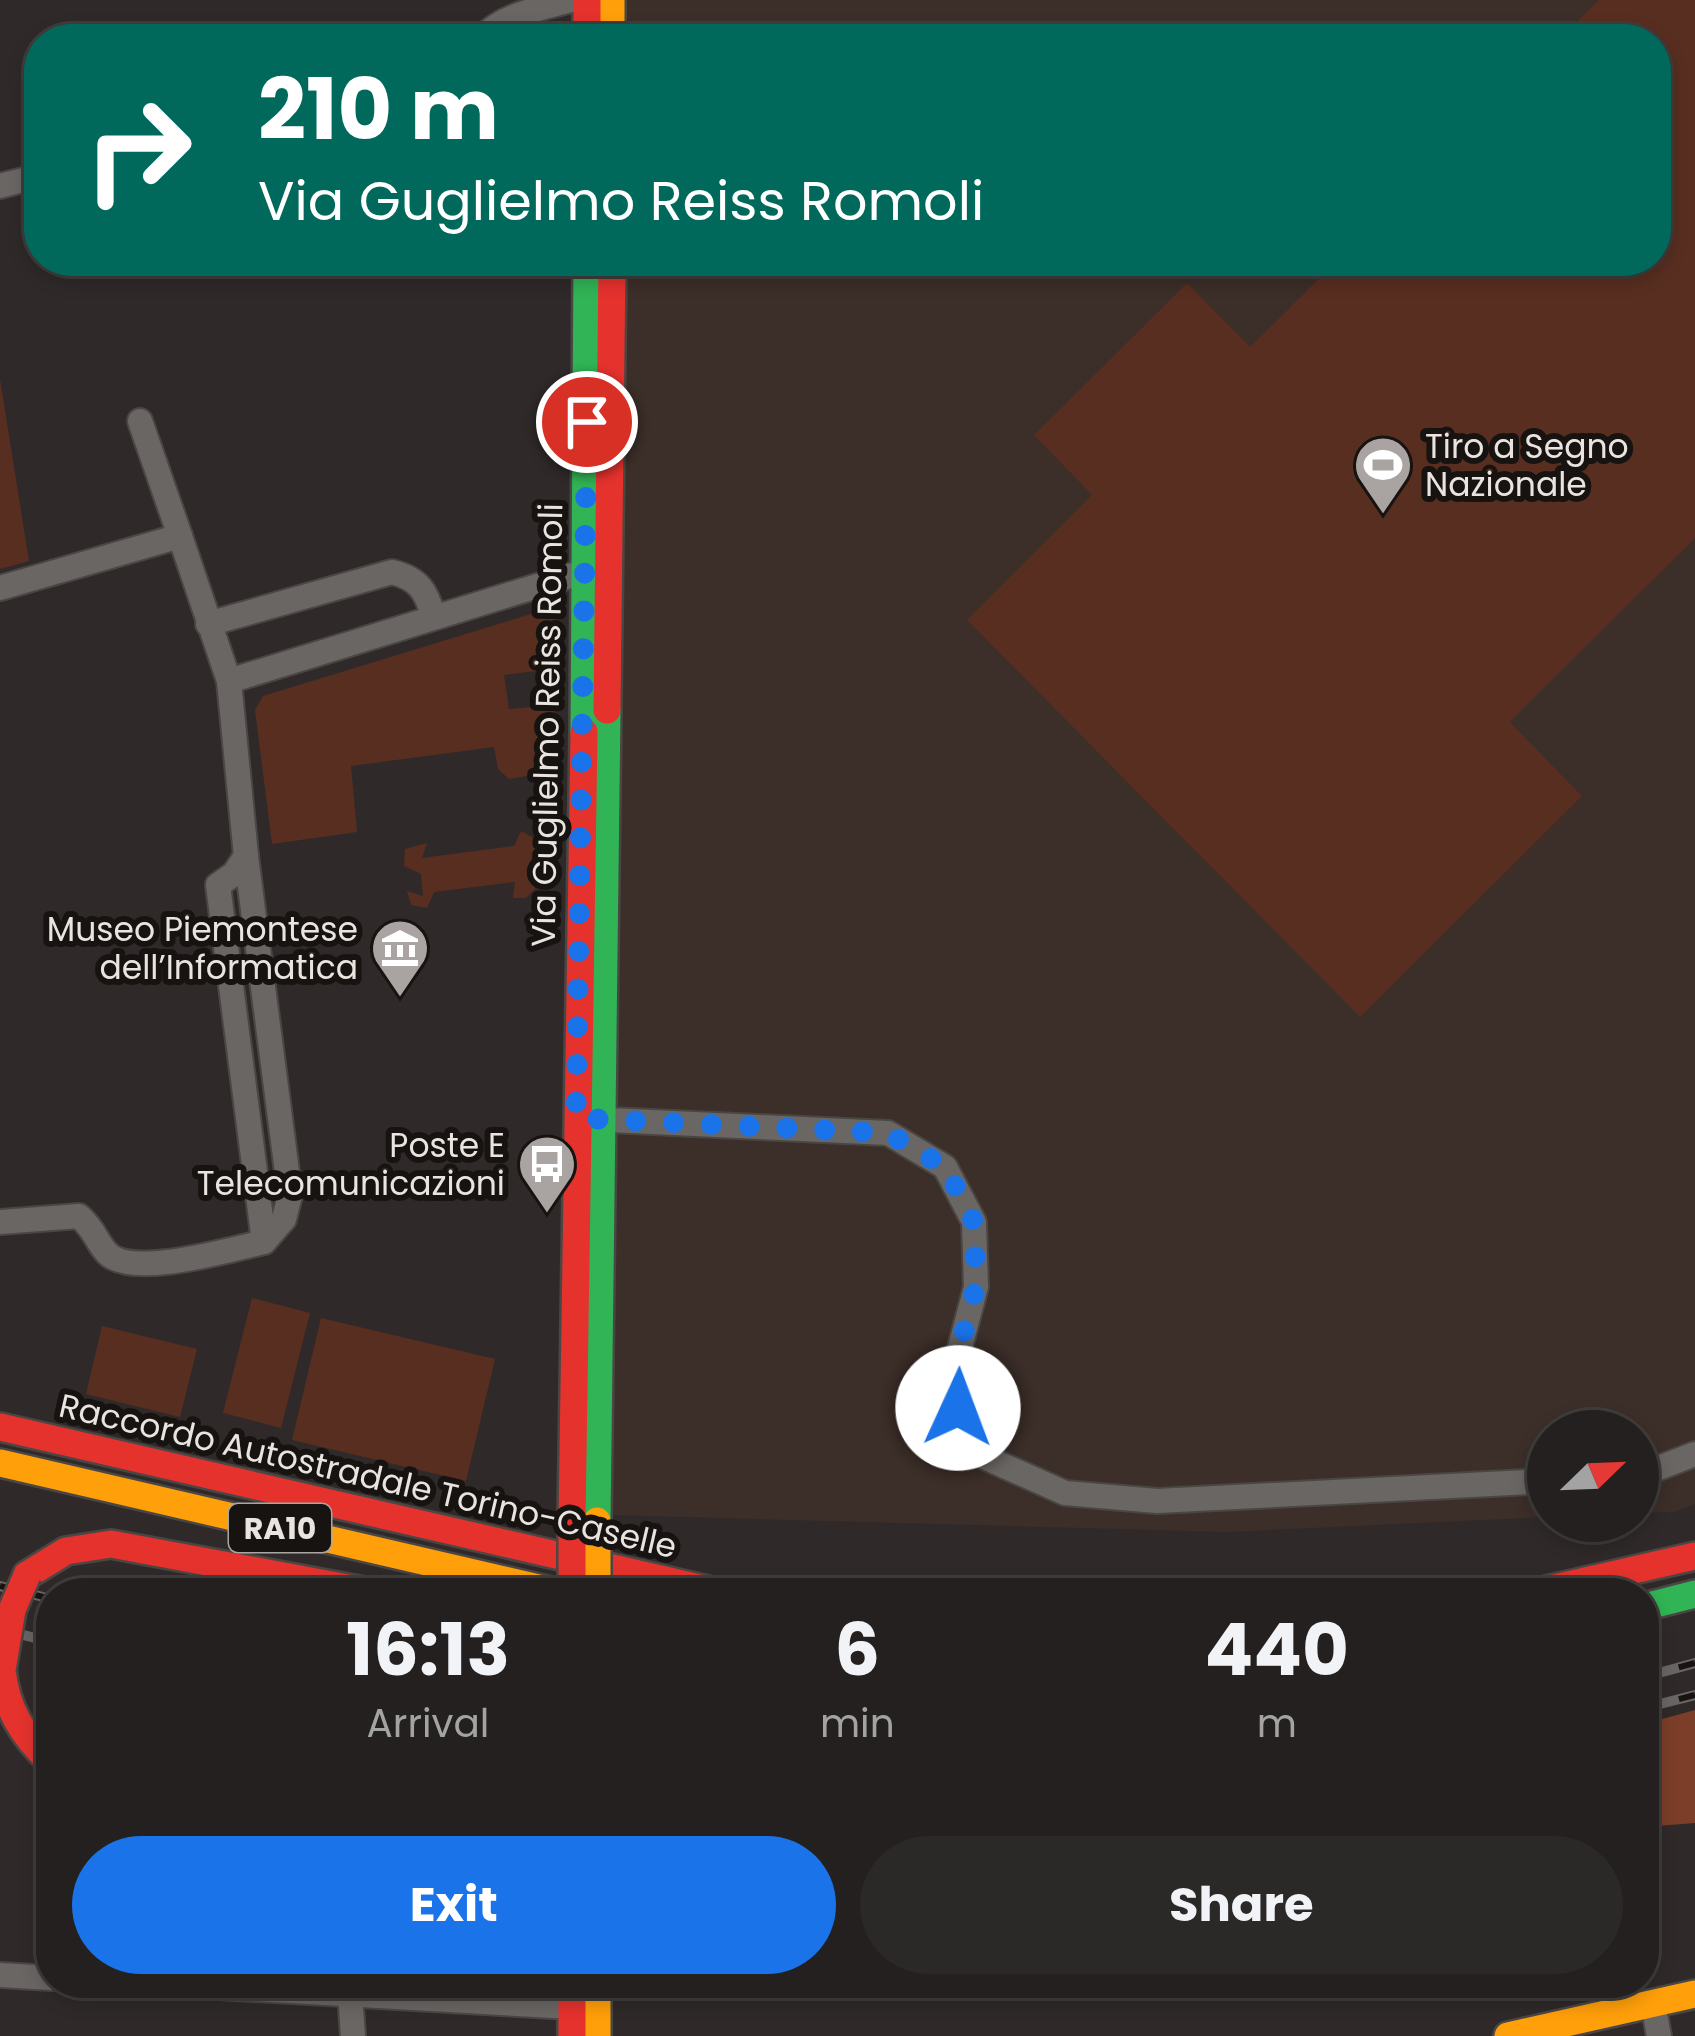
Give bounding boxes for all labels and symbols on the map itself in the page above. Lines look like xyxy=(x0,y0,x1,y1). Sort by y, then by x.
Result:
pin xyxy=(536,371,638,473)
place label: Tiro a Segno Nazionale xyxy=(1425,423,1629,508)
sports icon: Tiro a Segno Nazionale xyxy=(1352,434,1414,516)
street label: Via Guglielmo Reiss Romoli xyxy=(520,503,574,947)
place label: Museo Piemontese dell’Informatica xyxy=(47,906,358,991)
museum icon: Museo Piemontese dell’Informatica xyxy=(369,917,431,999)
place label: Poste E Telecomunicazioni xyxy=(197,1122,505,1207)
bus stop icon: Poste E Telecomunicazioni xyxy=(516,1133,578,1215)
position arrow xyxy=(895,1345,1021,1471)
street label: Raccordo Autostradale Torino-Caselle xyxy=(55,1382,681,1570)
north arrow xyxy=(1527,1410,1659,1542)
road number: RA10 xyxy=(229,1504,331,1552)

